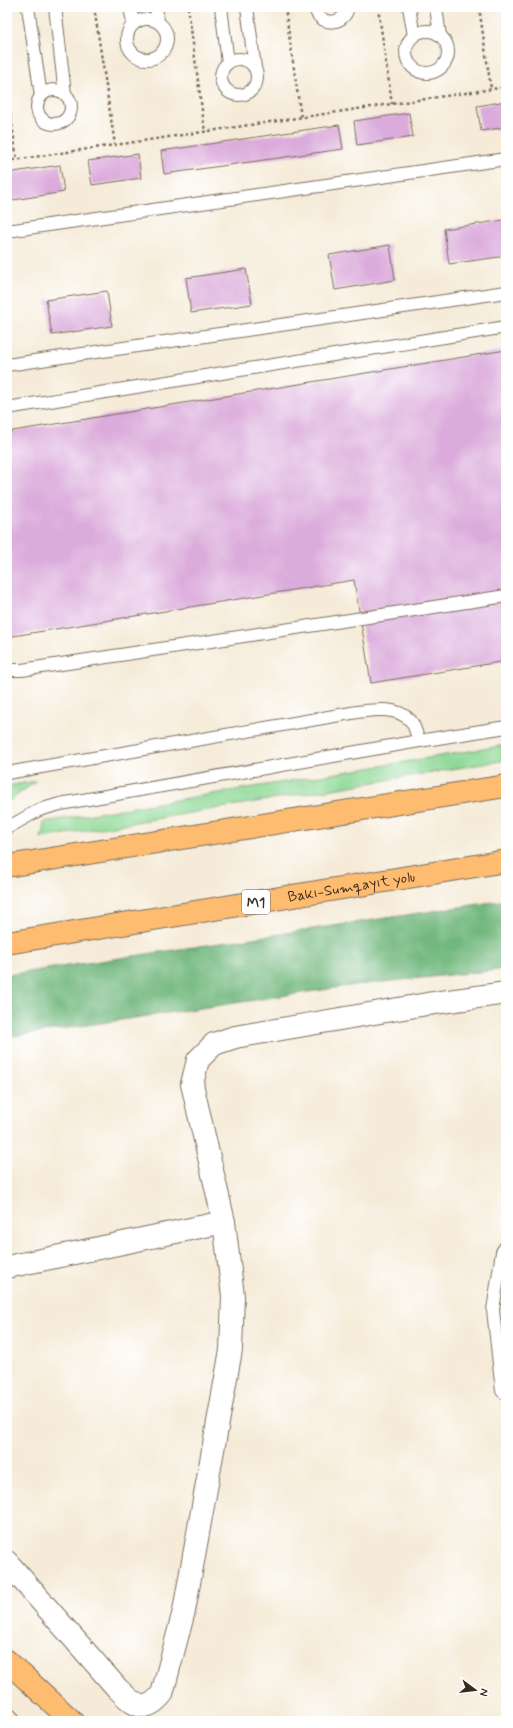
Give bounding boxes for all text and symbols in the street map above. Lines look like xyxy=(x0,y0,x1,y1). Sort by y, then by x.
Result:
street label: Bakı-Sumqayıt yolu xyxy=(286,867,417,908)
road number: M1 xyxy=(242,890,270,914)
north arrow xyxy=(455,1670,495,1710)
text: N xyxy=(476,1687,491,1698)

